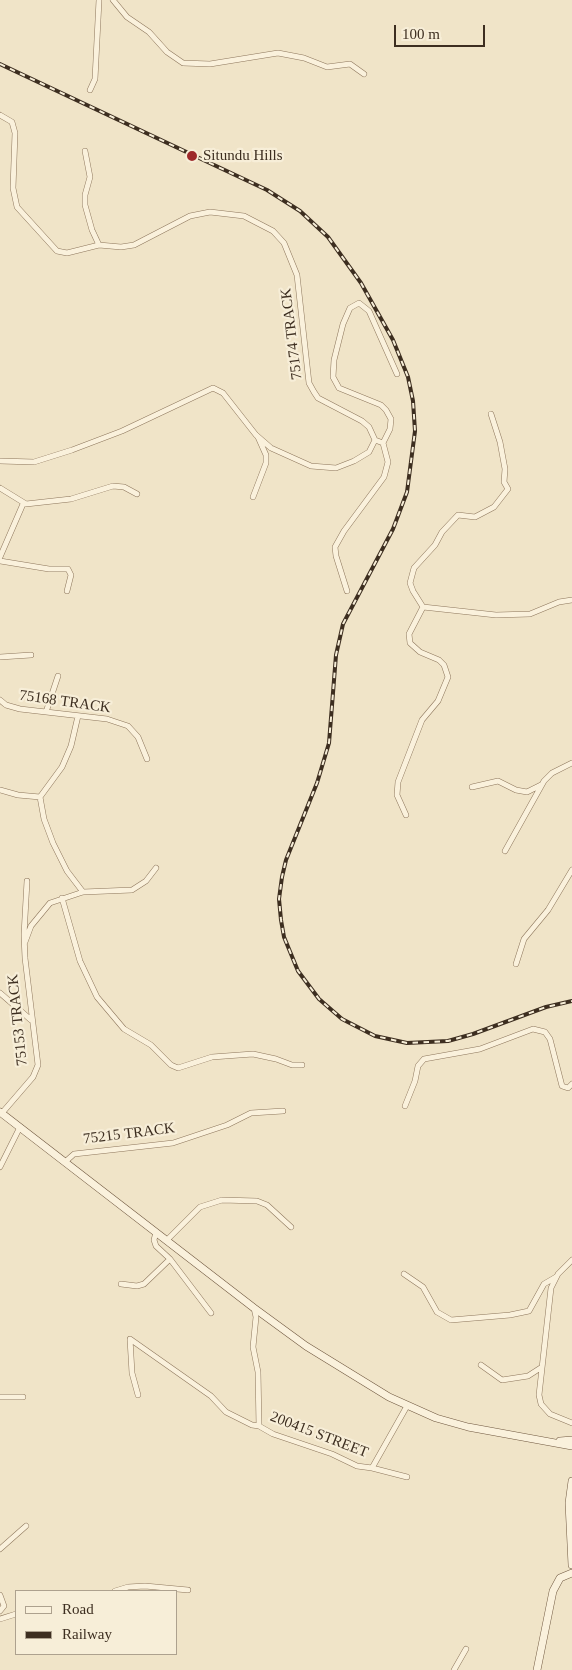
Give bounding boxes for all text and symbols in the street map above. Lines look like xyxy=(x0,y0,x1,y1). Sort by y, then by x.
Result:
scale bar xyxy=(397,15,488,47)
text: 100 m xyxy=(402,26,440,42)
place label: Situndu Hills xyxy=(203,147,283,165)
marker: Situndu Hills xyxy=(185,149,199,163)
street label: 75174 TRACK xyxy=(277,287,307,381)
street label: 75168 TRACK xyxy=(18,687,112,717)
street label: 75153 TRACK xyxy=(4,973,32,1067)
street label: 75215 TRACK xyxy=(82,1119,176,1149)
street label: 200415 STREET xyxy=(267,1408,371,1462)
legend xyxy=(15,1590,178,1655)
text: Road xyxy=(62,1601,94,1617)
text: Railway xyxy=(62,1626,112,1642)

